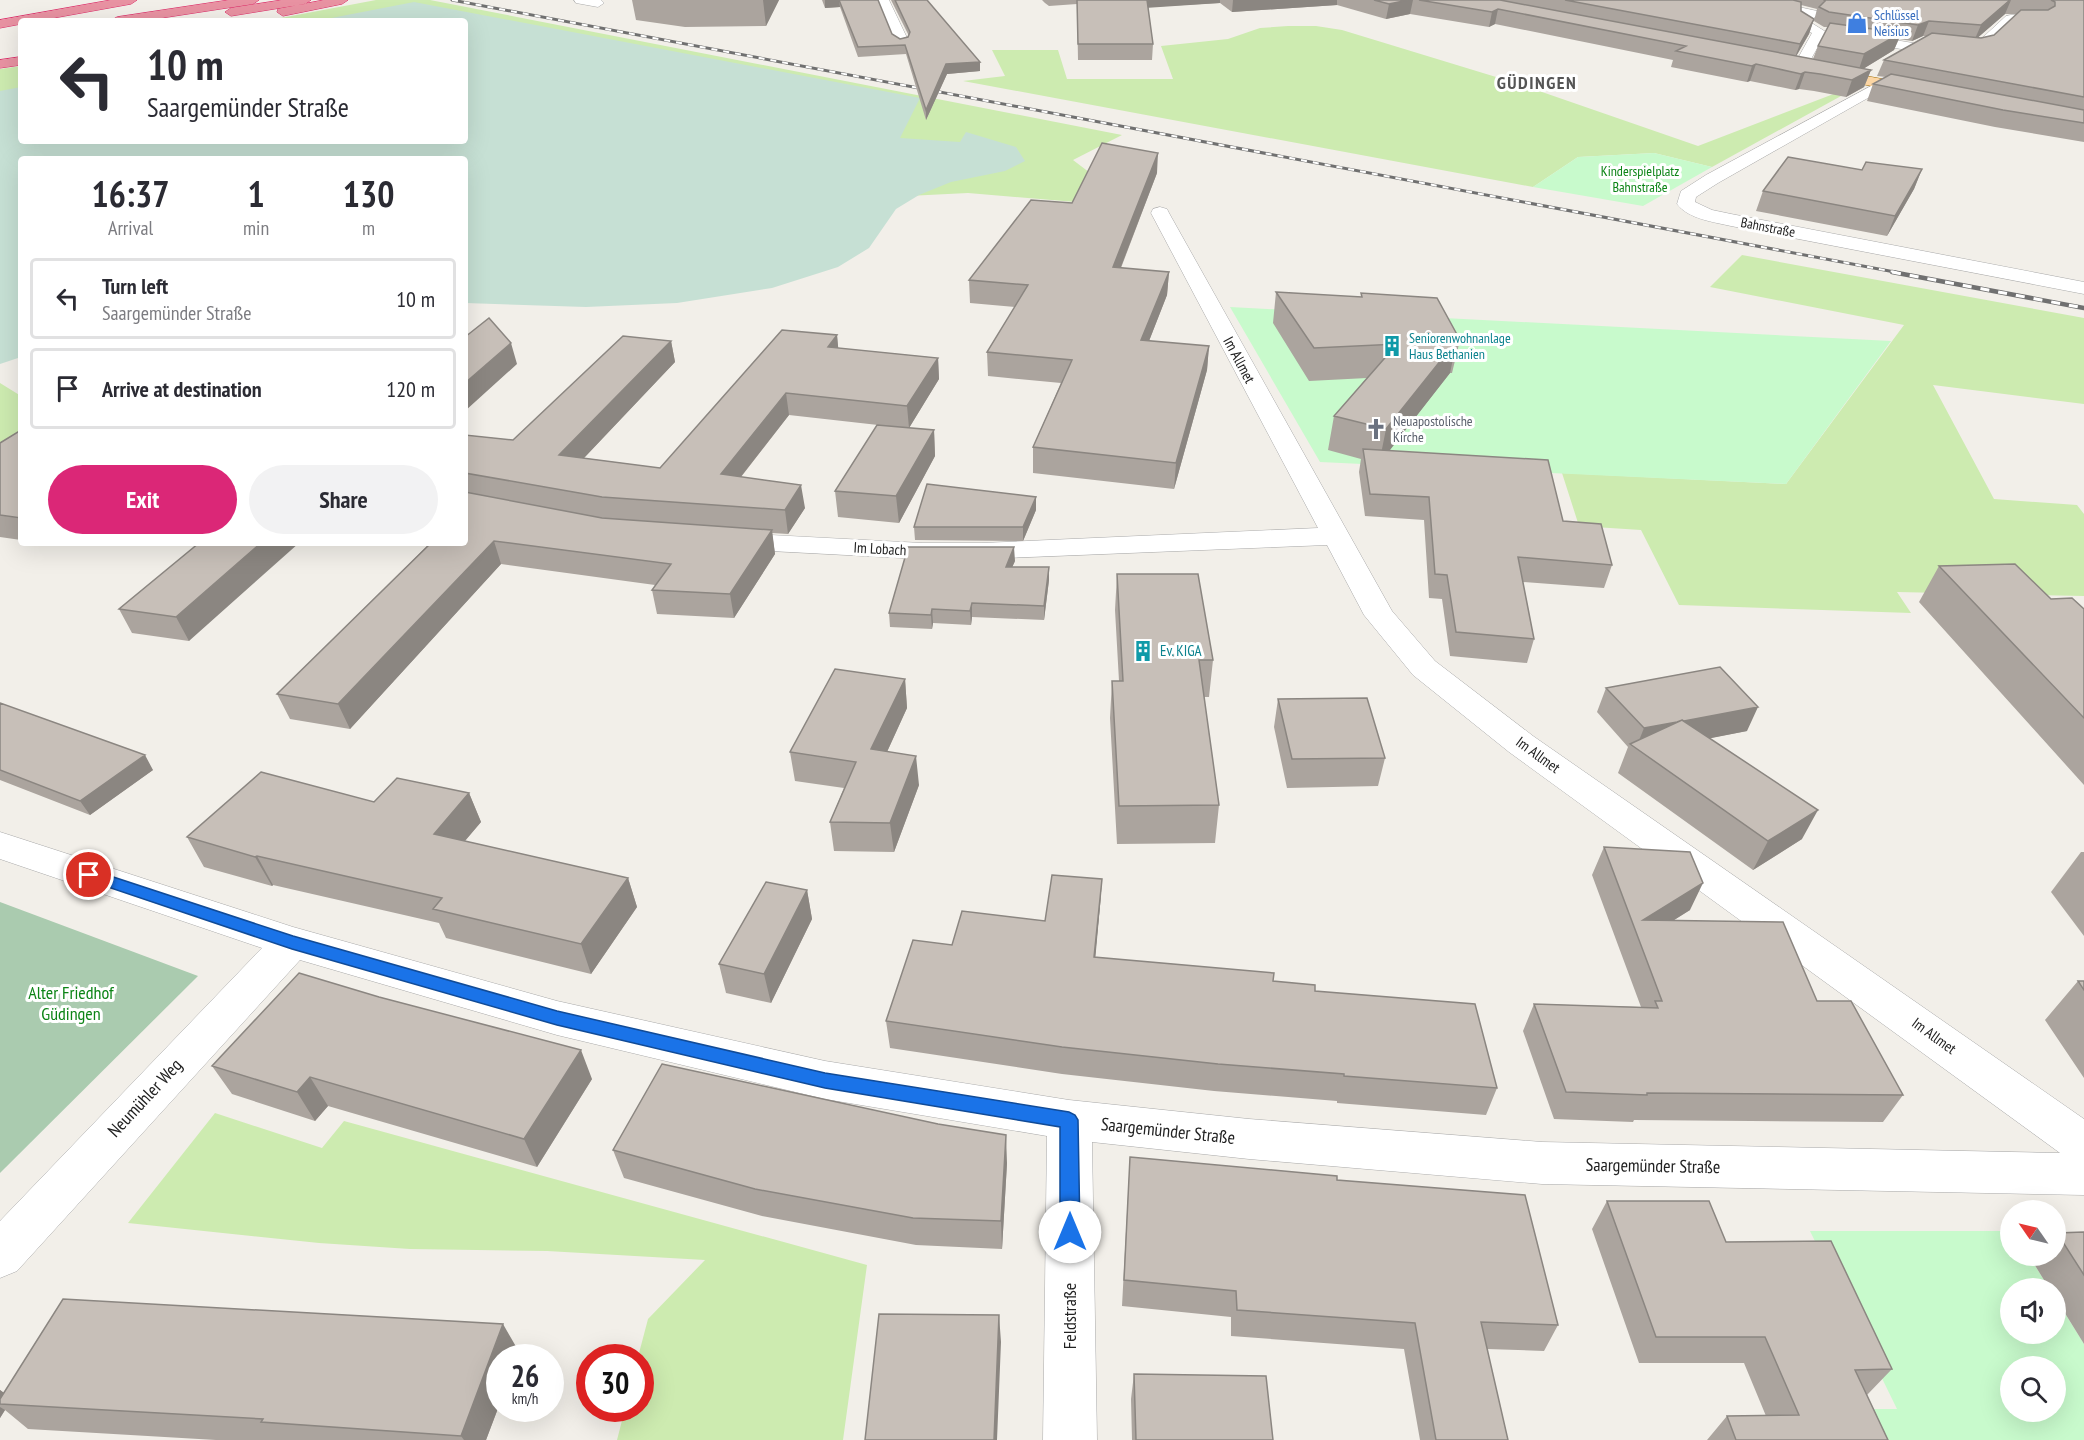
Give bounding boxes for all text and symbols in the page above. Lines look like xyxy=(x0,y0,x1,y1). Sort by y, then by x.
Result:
place label: Schlüssel Neisius xyxy=(1874,6,1920,40)
shop icon: Schlüssel Neisius xyxy=(1845,11,1869,35)
text: 10 m xyxy=(147,37,224,92)
icon: left xyxy=(48,42,126,120)
district label: GÜDINGEN xyxy=(1497,71,1577,94)
text: Saargemünder Straße xyxy=(147,90,349,124)
park label: Kinderspielplatz Bahnstraße xyxy=(1601,162,1679,196)
text: 16:37 xyxy=(92,170,169,217)
text: 1 xyxy=(247,170,265,217)
text: 130 xyxy=(343,170,394,217)
street label: Bahnstraße xyxy=(1739,213,1797,241)
text: Arrival xyxy=(108,215,153,241)
text: min xyxy=(243,215,269,241)
text: m xyxy=(362,215,375,241)
text: Turn left xyxy=(102,272,168,300)
icon: left xyxy=(51,282,84,315)
text: 10 m xyxy=(396,285,435,313)
text: Saargemünder Straße xyxy=(102,300,252,326)
place label: Seniorenwohnanlage Haus Bethanien xyxy=(1409,329,1511,363)
street label: Im Allmet xyxy=(1219,333,1260,386)
building icon: Seniorenwohnanlage Haus Bethanien xyxy=(1380,334,1404,358)
icon: arrive xyxy=(51,372,84,405)
text: Arrive at destination xyxy=(102,375,262,403)
text: 120 m xyxy=(386,375,435,403)
place label: Neuapostolische Kirche xyxy=(1393,412,1473,446)
church icon: Neuapostolische Kirche xyxy=(1364,417,1388,441)
button: Exit xyxy=(48,465,237,534)
button: Share xyxy=(249,465,438,534)
street label: Im Lobach xyxy=(853,538,907,559)
building icon: Ev. KIGA xyxy=(1131,639,1155,663)
place label: Ev. KIGA xyxy=(1160,641,1203,660)
street label: Im Allmet xyxy=(1512,732,1564,777)
pin xyxy=(63,849,114,900)
icon: arrive xyxy=(72,858,105,891)
park label: Alter Friedhof Güdingen xyxy=(28,981,115,1025)
street label: Im Allmet xyxy=(1908,1013,1960,1058)
street label: Neumühler Weg xyxy=(102,1054,187,1142)
street label: Saargemünder Straße xyxy=(1100,1112,1236,1149)
street label: Saargemünder Straße xyxy=(1585,1153,1721,1178)
position arrow xyxy=(1038,1200,1102,1264)
north arrow xyxy=(2000,1200,2066,1266)
map controls xyxy=(2000,1200,2066,1422)
button: sound xyxy=(2000,1278,2066,1344)
street label: Feldstraße xyxy=(1058,1283,1081,1349)
speed limit sign: 30 xyxy=(576,1344,654,1422)
text: 26 xyxy=(511,1356,539,1395)
button: search xyxy=(2000,1356,2066,1422)
text: km/h xyxy=(512,1389,538,1408)

